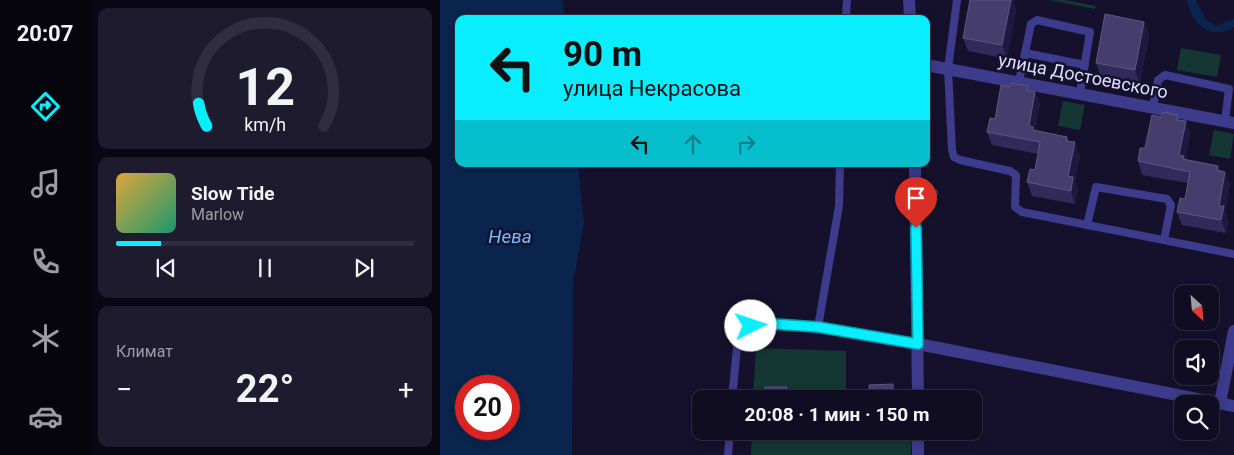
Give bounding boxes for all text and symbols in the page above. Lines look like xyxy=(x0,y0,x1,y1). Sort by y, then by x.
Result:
text: 20:07 xyxy=(17,21,73,46)
text: 90 m xyxy=(563,34,642,75)
icon: left xyxy=(480,35,545,100)
street label: улица Достоевского xyxy=(996,49,1170,102)
text: 12 xyxy=(235,57,295,118)
text: улица Некрасова xyxy=(563,76,741,101)
icon: directions xyxy=(28,89,63,124)
text: km/h xyxy=(244,114,286,135)
icon: left xyxy=(626,130,654,158)
icon: ahead xyxy=(679,130,707,158)
icon: right xyxy=(732,130,760,158)
icon: music xyxy=(28,166,63,201)
pin xyxy=(895,177,937,228)
text: Slow Tide xyxy=(191,182,274,205)
icon: arrive xyxy=(902,184,930,212)
text: Marlow xyxy=(191,205,244,224)
water label: Нева xyxy=(488,225,532,248)
icon: phone xyxy=(28,244,63,279)
icon: previous xyxy=(152,254,180,282)
icon: pause xyxy=(251,254,279,282)
icon: next xyxy=(350,254,378,282)
north arrow xyxy=(1174,285,1219,330)
map controls xyxy=(1174,285,1219,440)
position arrow xyxy=(724,299,776,351)
icon: climate xyxy=(28,321,63,356)
button: sound xyxy=(1174,340,1219,385)
text: Климат xyxy=(116,342,173,361)
text: 22° xyxy=(236,367,294,411)
text: − xyxy=(116,373,132,406)
text: + xyxy=(398,373,414,406)
speed limit sign: 20 xyxy=(455,375,520,440)
button: search xyxy=(1174,395,1219,440)
icon: car xyxy=(28,399,63,434)
text: 20:08 · 1 мин · 150 m xyxy=(745,403,929,426)

